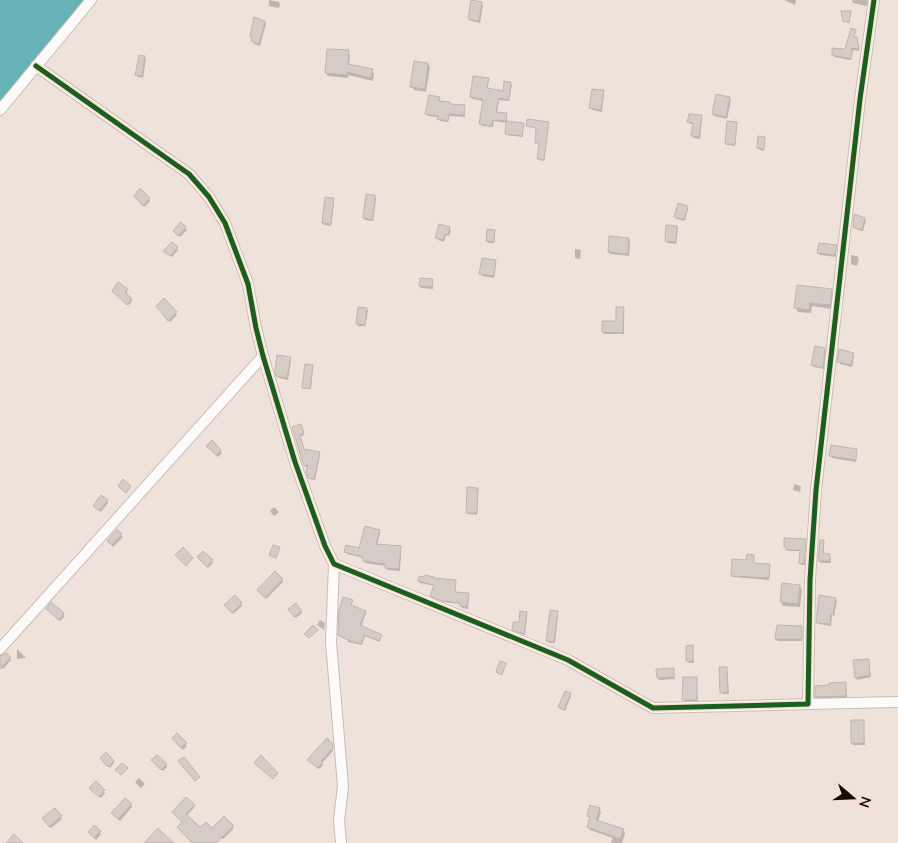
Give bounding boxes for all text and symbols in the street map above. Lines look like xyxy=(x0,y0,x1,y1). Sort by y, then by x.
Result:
north arrow xyxy=(828,773,878,823)
text: N xyxy=(855,794,876,810)

